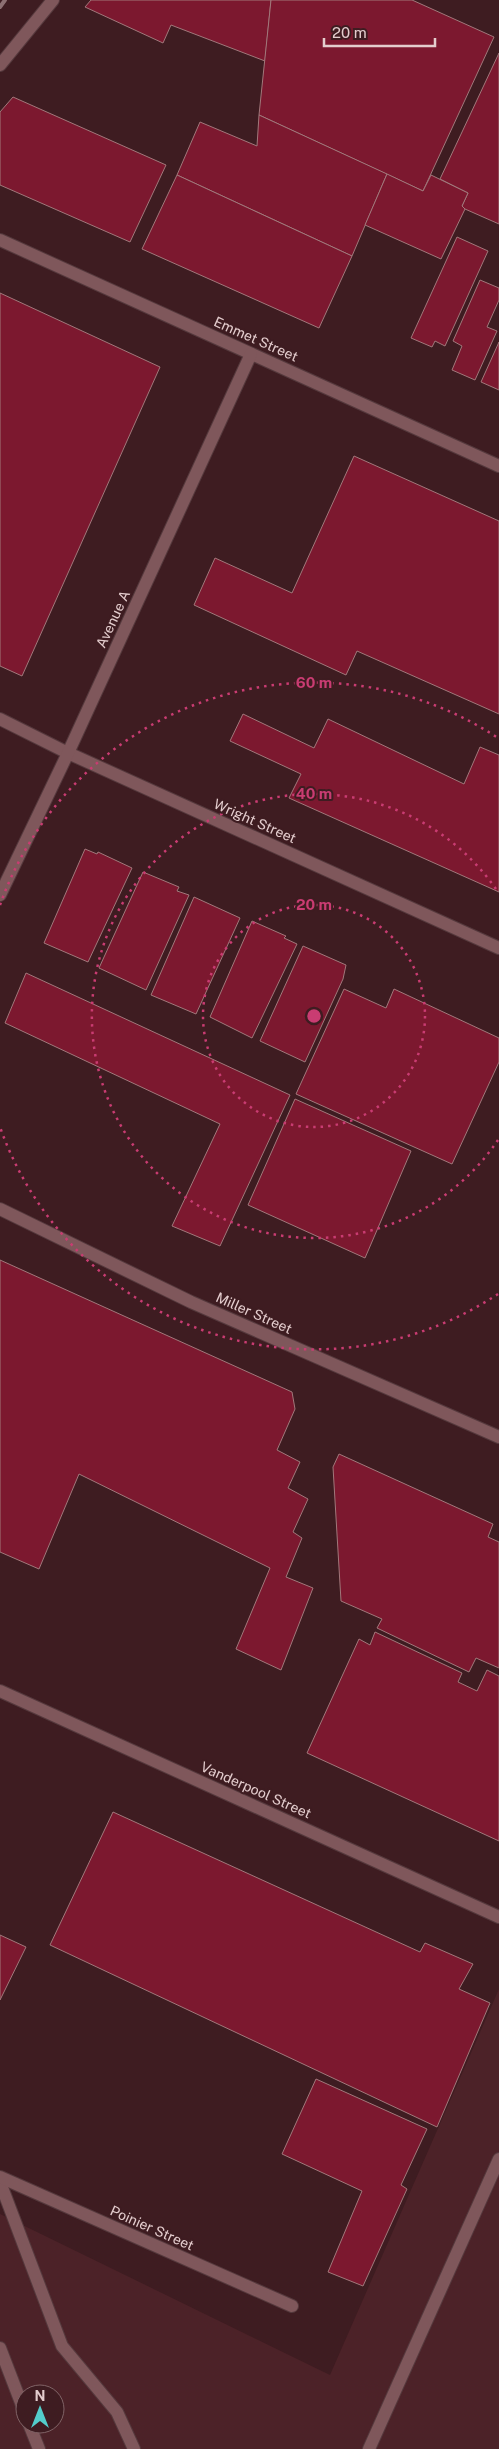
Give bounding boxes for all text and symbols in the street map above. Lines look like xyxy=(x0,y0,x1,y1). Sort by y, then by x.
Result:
scale bar xyxy=(324,15,435,47)
text: 20 m xyxy=(332,24,367,41)
street label: Emmet Street xyxy=(212,313,300,365)
street label: Avenue A xyxy=(93,588,133,650)
text: 60 m xyxy=(296,674,332,691)
text: 40 m xyxy=(296,785,332,802)
street label: Wright Street xyxy=(211,796,299,846)
text: 20 m xyxy=(296,896,332,913)
centre of rings xyxy=(305,1007,323,1025)
street label: Miller Street xyxy=(213,1289,295,1337)
street label: Vanderpool Street xyxy=(198,1758,314,1822)
street label: Poinier Street xyxy=(108,2202,196,2254)
north arrow xyxy=(15,2384,65,2434)
text: N xyxy=(35,2388,45,2404)

